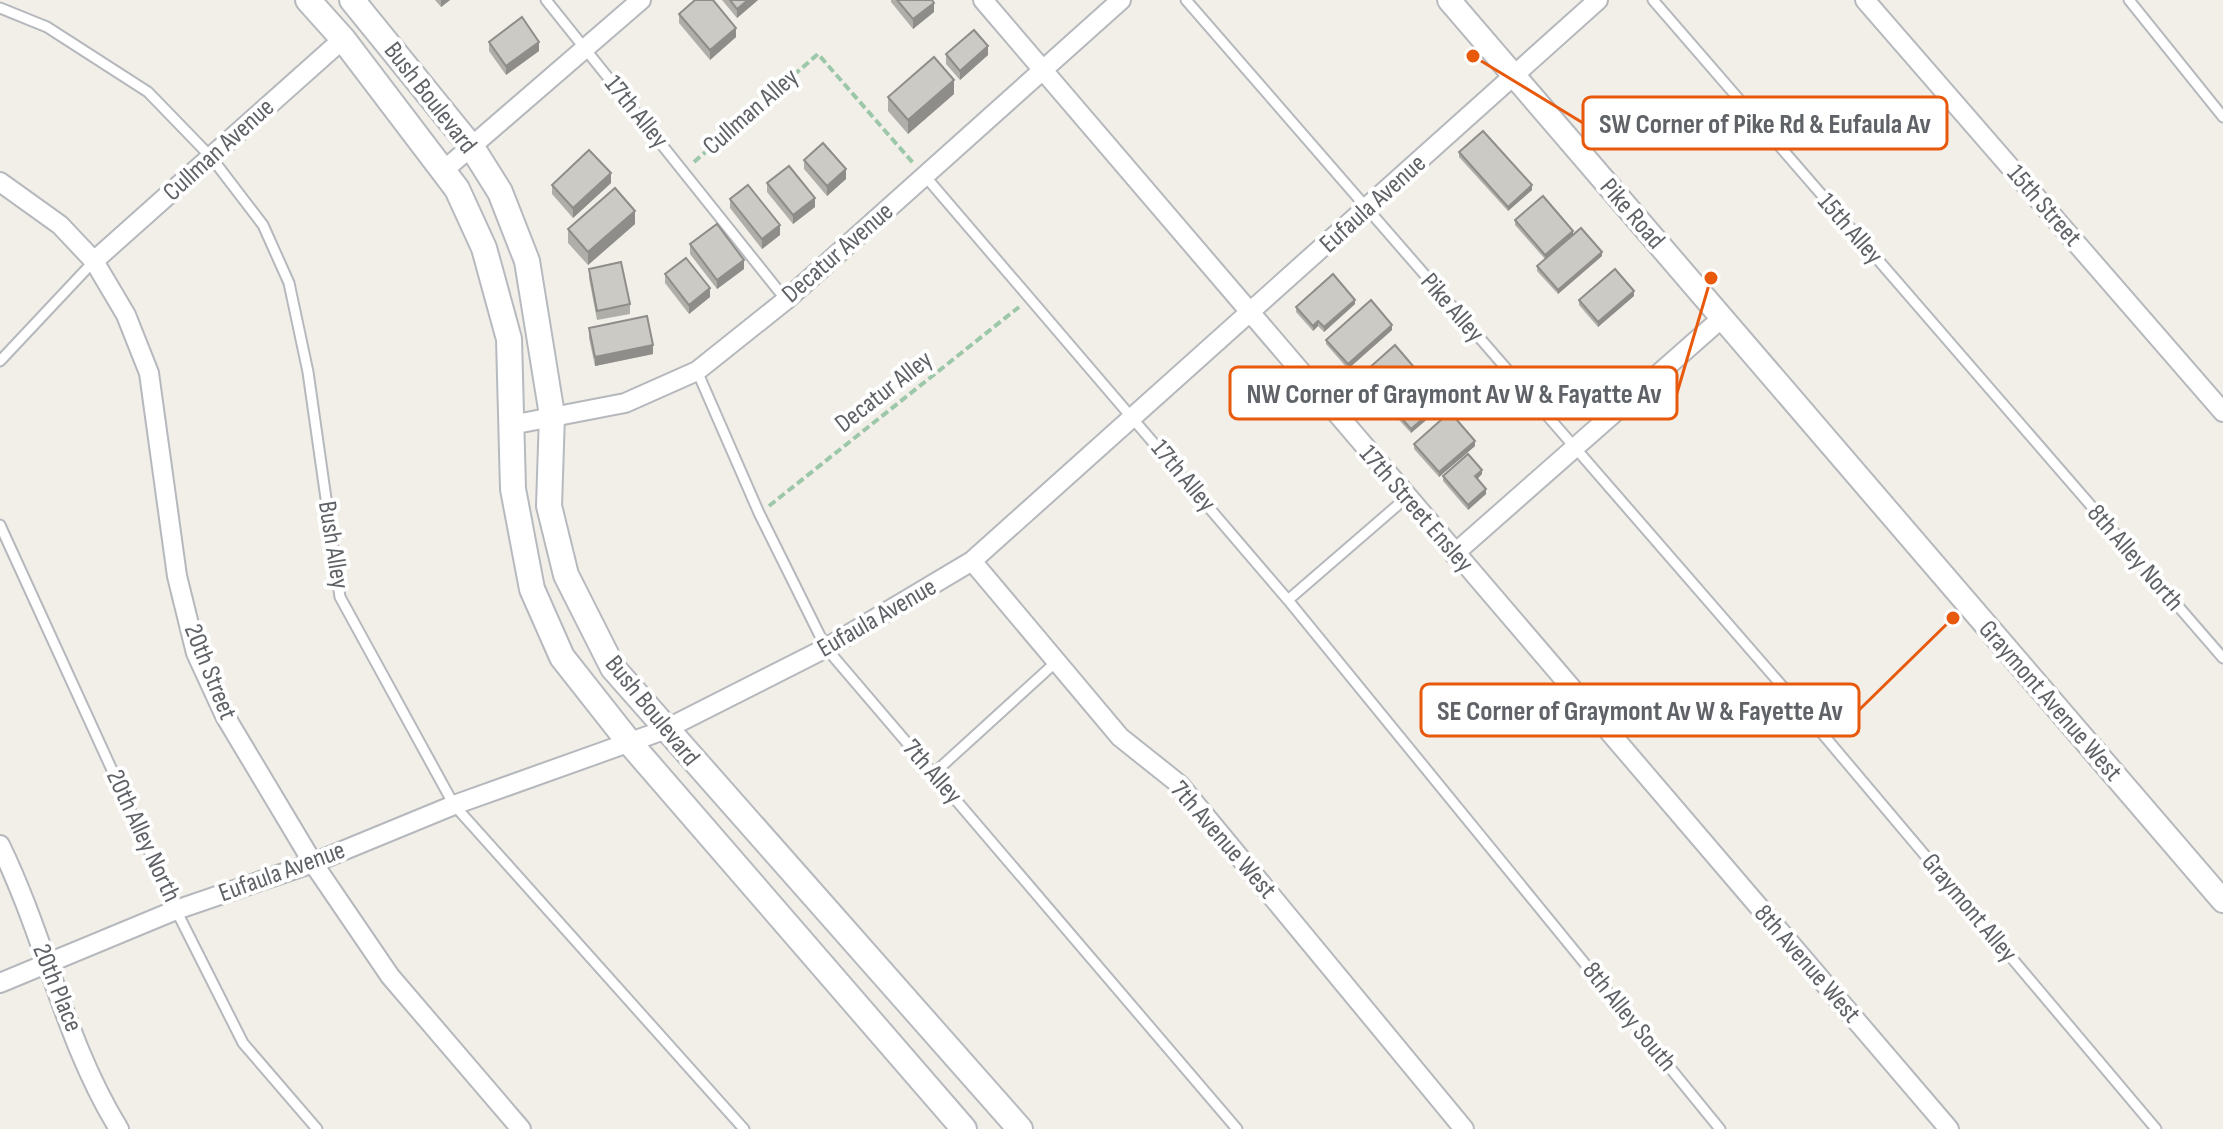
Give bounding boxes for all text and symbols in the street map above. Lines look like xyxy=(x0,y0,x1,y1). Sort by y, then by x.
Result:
street label: Bush Boulevard xyxy=(377,36,483,160)
street label: Cullman Alley xyxy=(697,62,805,162)
street label: 17th Alley xyxy=(597,69,675,155)
street label: Cullman Avenue xyxy=(157,92,281,208)
callout: SW Corner of Pike Rd & Eufaula Av xyxy=(1583,97,1947,149)
text: SW Corner of Pike Rd & Eufaula Av xyxy=(1599,108,1931,141)
street label: Eufaula Avenue xyxy=(1313,148,1433,260)
street label: 15th Street xyxy=(2000,159,2088,253)
street label: Pike Road xyxy=(1593,172,1671,256)
street label: 15th Alley xyxy=(1811,187,1889,271)
street label: Decatur Avenue xyxy=(776,196,900,310)
street label: Pike Alley xyxy=(1414,267,1490,349)
street label: Decatur Alley xyxy=(829,344,939,440)
callout: NW Corner of Graymont Av W & Fayatte Av xyxy=(1230,367,1677,419)
text: NW Corner of Graymont Av W & Fayatte Av xyxy=(1246,378,1662,411)
street label: 17th Alley xyxy=(1144,434,1222,518)
street label: 17th Street Ensley xyxy=(1352,439,1480,579)
street label: 8th Alley North xyxy=(2080,498,2190,618)
street label: Bush Alley xyxy=(311,499,355,591)
street label: Eufaula Avenue xyxy=(812,572,942,664)
street label: Graymont Avenue West xyxy=(1972,614,2128,788)
street label: 20th Street xyxy=(177,620,243,724)
street label: Bush Boulevard xyxy=(598,650,706,772)
callout: SE Corner of Graymont Av W & Fayette Av xyxy=(1421,684,1859,736)
text: SE Corner of Graymont Av W & Fayette Av xyxy=(1437,695,1843,728)
street label: 7th Alley xyxy=(896,733,968,811)
street label: 20th Alley North xyxy=(99,765,187,907)
street label: 7th Avenue West xyxy=(1163,775,1283,905)
street label: Eufaula Avenue xyxy=(215,835,349,909)
street label: Graymont Alley xyxy=(1915,847,2023,969)
street label: 8th Avenue West xyxy=(1747,899,1867,1029)
street label: 20th Place xyxy=(25,940,89,1036)
street label: 8th Alley South xyxy=(1575,956,1683,1078)

